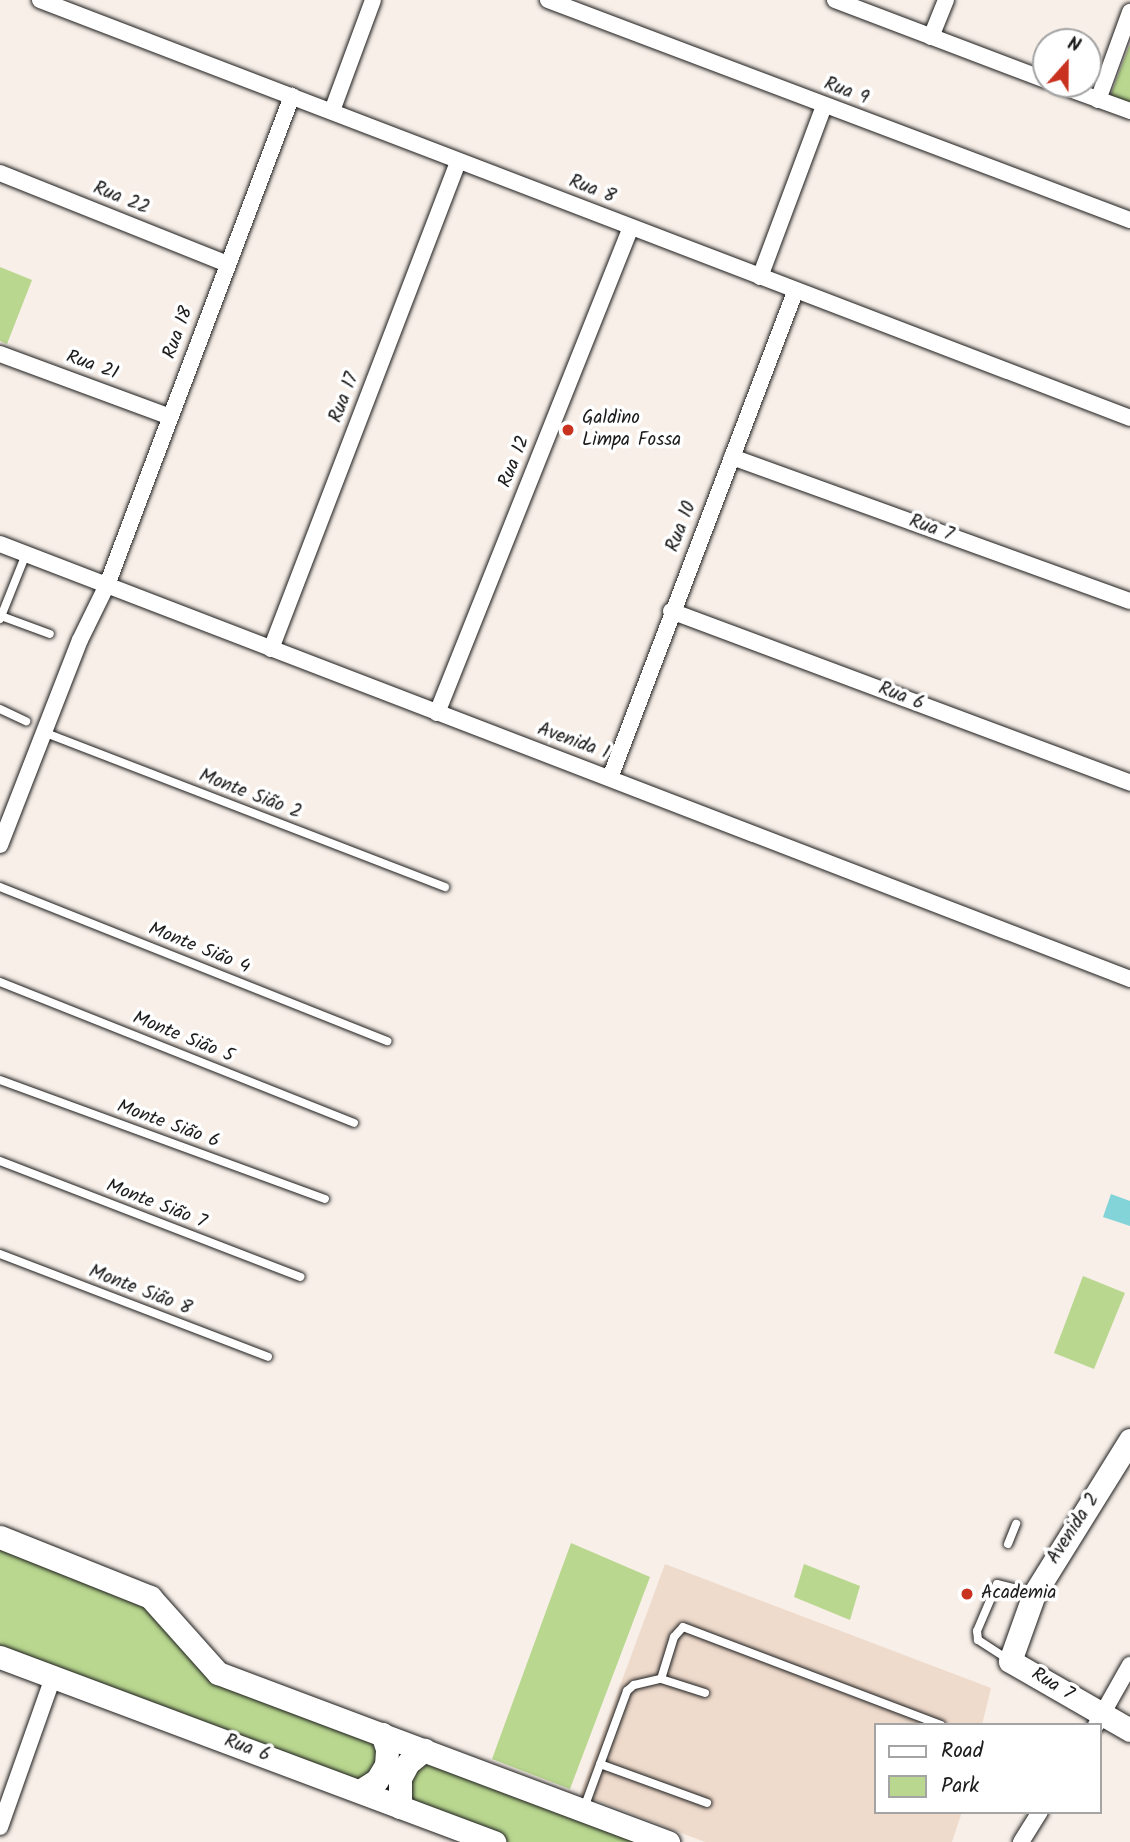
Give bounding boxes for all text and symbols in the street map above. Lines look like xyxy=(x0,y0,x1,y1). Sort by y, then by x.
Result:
north arrow xyxy=(1032,28,1102,98)
text: N xyxy=(1063,29,1085,61)
street label: Rua 9 xyxy=(820,73,872,111)
street label: Rua 8 xyxy=(565,171,619,209)
street label: Rua 22 xyxy=(89,177,153,221)
street label: Rua 18 xyxy=(159,304,199,362)
street label: Rua 21 xyxy=(63,346,121,386)
street label: Rua 17 xyxy=(325,370,365,426)
place label: Galdino Limpa Fossa xyxy=(582,408,681,452)
marker: Galdino Limpa Fossa xyxy=(560,422,576,438)
street label: Rua 12 xyxy=(494,433,536,491)
street label: Rua 10 xyxy=(662,499,702,555)
street label: Rua 7 xyxy=(906,511,956,547)
street label: Rua 6 xyxy=(875,678,927,716)
street label: Avenida 1 xyxy=(534,719,612,765)
street label: Monte Sião 2 xyxy=(195,765,305,825)
street label: Monte Sião 4 xyxy=(145,918,253,980)
street label: Monte Sião 5 xyxy=(129,1007,237,1069)
street label: Monte Sião 6 xyxy=(114,1096,222,1154)
street label: Monte Sião 7 xyxy=(103,1175,209,1235)
street label: Monte Sião 8 xyxy=(85,1261,195,1321)
street label: Avenida 2 xyxy=(1043,1489,1105,1569)
place label: Academia xyxy=(981,1583,1057,1605)
marker: Academia xyxy=(959,1586,975,1602)
street label: Rua 7 xyxy=(1027,1664,1077,1706)
legend xyxy=(874,1723,1102,1814)
street label: Rua 6 xyxy=(221,1730,273,1768)
text: Road xyxy=(941,1735,983,1768)
text: Park xyxy=(941,1770,979,1803)

